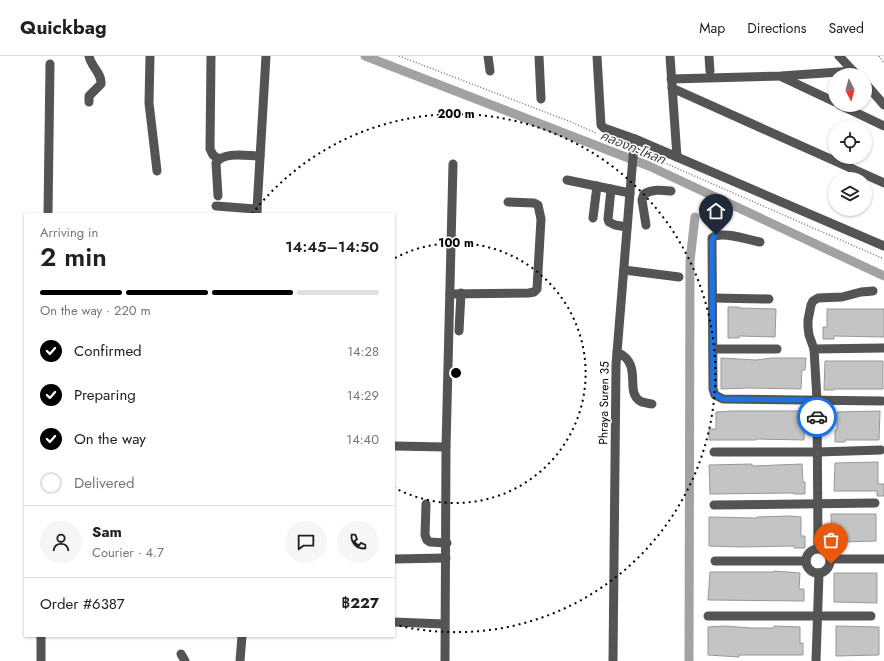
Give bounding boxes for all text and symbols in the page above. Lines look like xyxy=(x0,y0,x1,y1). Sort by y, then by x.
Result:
text: Quickbag xyxy=(20,14,106,41)
text: Map xyxy=(699,18,725,38)
text: Directions xyxy=(747,18,807,38)
text: Saved xyxy=(829,18,864,38)
north arrow xyxy=(828,68,872,112)
map controls xyxy=(828,68,872,216)
text: 200 m xyxy=(437,105,475,123)
button: locate xyxy=(828,120,872,164)
water label: คลองกะโหลก xyxy=(597,126,669,170)
button: layers xyxy=(828,172,872,216)
pin xyxy=(699,194,733,235)
icon: home xyxy=(705,200,727,222)
text: Arriving in xyxy=(40,223,98,242)
text: 100 m xyxy=(438,234,474,252)
text: 14:45–14:50 xyxy=(285,236,379,258)
text: 2 min xyxy=(40,238,107,276)
text: On the way · 220 m xyxy=(40,301,151,320)
icon: check xyxy=(40,340,62,362)
text: Confirmed xyxy=(74,340,142,362)
text: 14:28 xyxy=(347,342,379,361)
street label: Phraya Suren 35 xyxy=(594,361,614,445)
centre of rings xyxy=(449,366,463,380)
icon: check xyxy=(40,384,62,406)
text: Preparing xyxy=(74,384,136,406)
text: 14:29 xyxy=(347,386,379,405)
courier xyxy=(797,397,837,437)
icon: car xyxy=(806,406,828,428)
icon: check xyxy=(40,428,62,450)
text: On the way xyxy=(74,428,146,450)
text: 14:40 xyxy=(346,430,379,449)
text: Delivered xyxy=(74,472,135,494)
button: person xyxy=(40,521,82,563)
text: Sam xyxy=(92,521,122,543)
button: chat xyxy=(285,521,327,563)
button: phone xyxy=(337,521,379,563)
pin xyxy=(814,523,848,564)
icon: bag xyxy=(820,529,842,551)
text: Courier · 4.7 xyxy=(92,543,164,562)
text: ฿227 xyxy=(342,592,379,614)
text: Order #6387 xyxy=(40,593,125,615)

